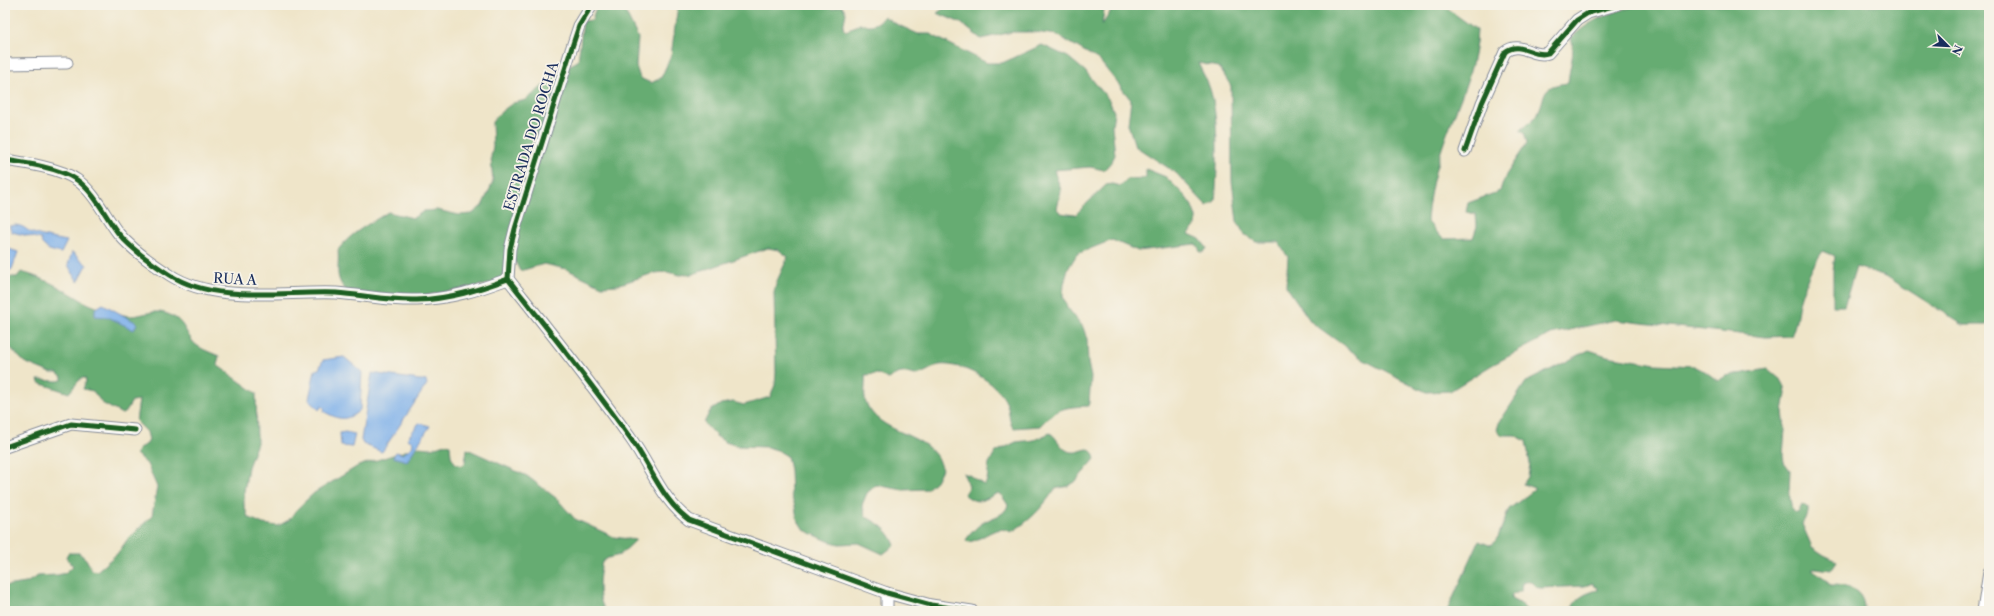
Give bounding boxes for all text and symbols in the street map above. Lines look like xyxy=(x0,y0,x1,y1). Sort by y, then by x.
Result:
north arrow xyxy=(1928,26,1968,66)
text: N xyxy=(1949,43,1965,58)
street label: ESTRADA DO ROCHA xyxy=(500,59,562,213)
street label: RUA A xyxy=(213,269,258,289)

